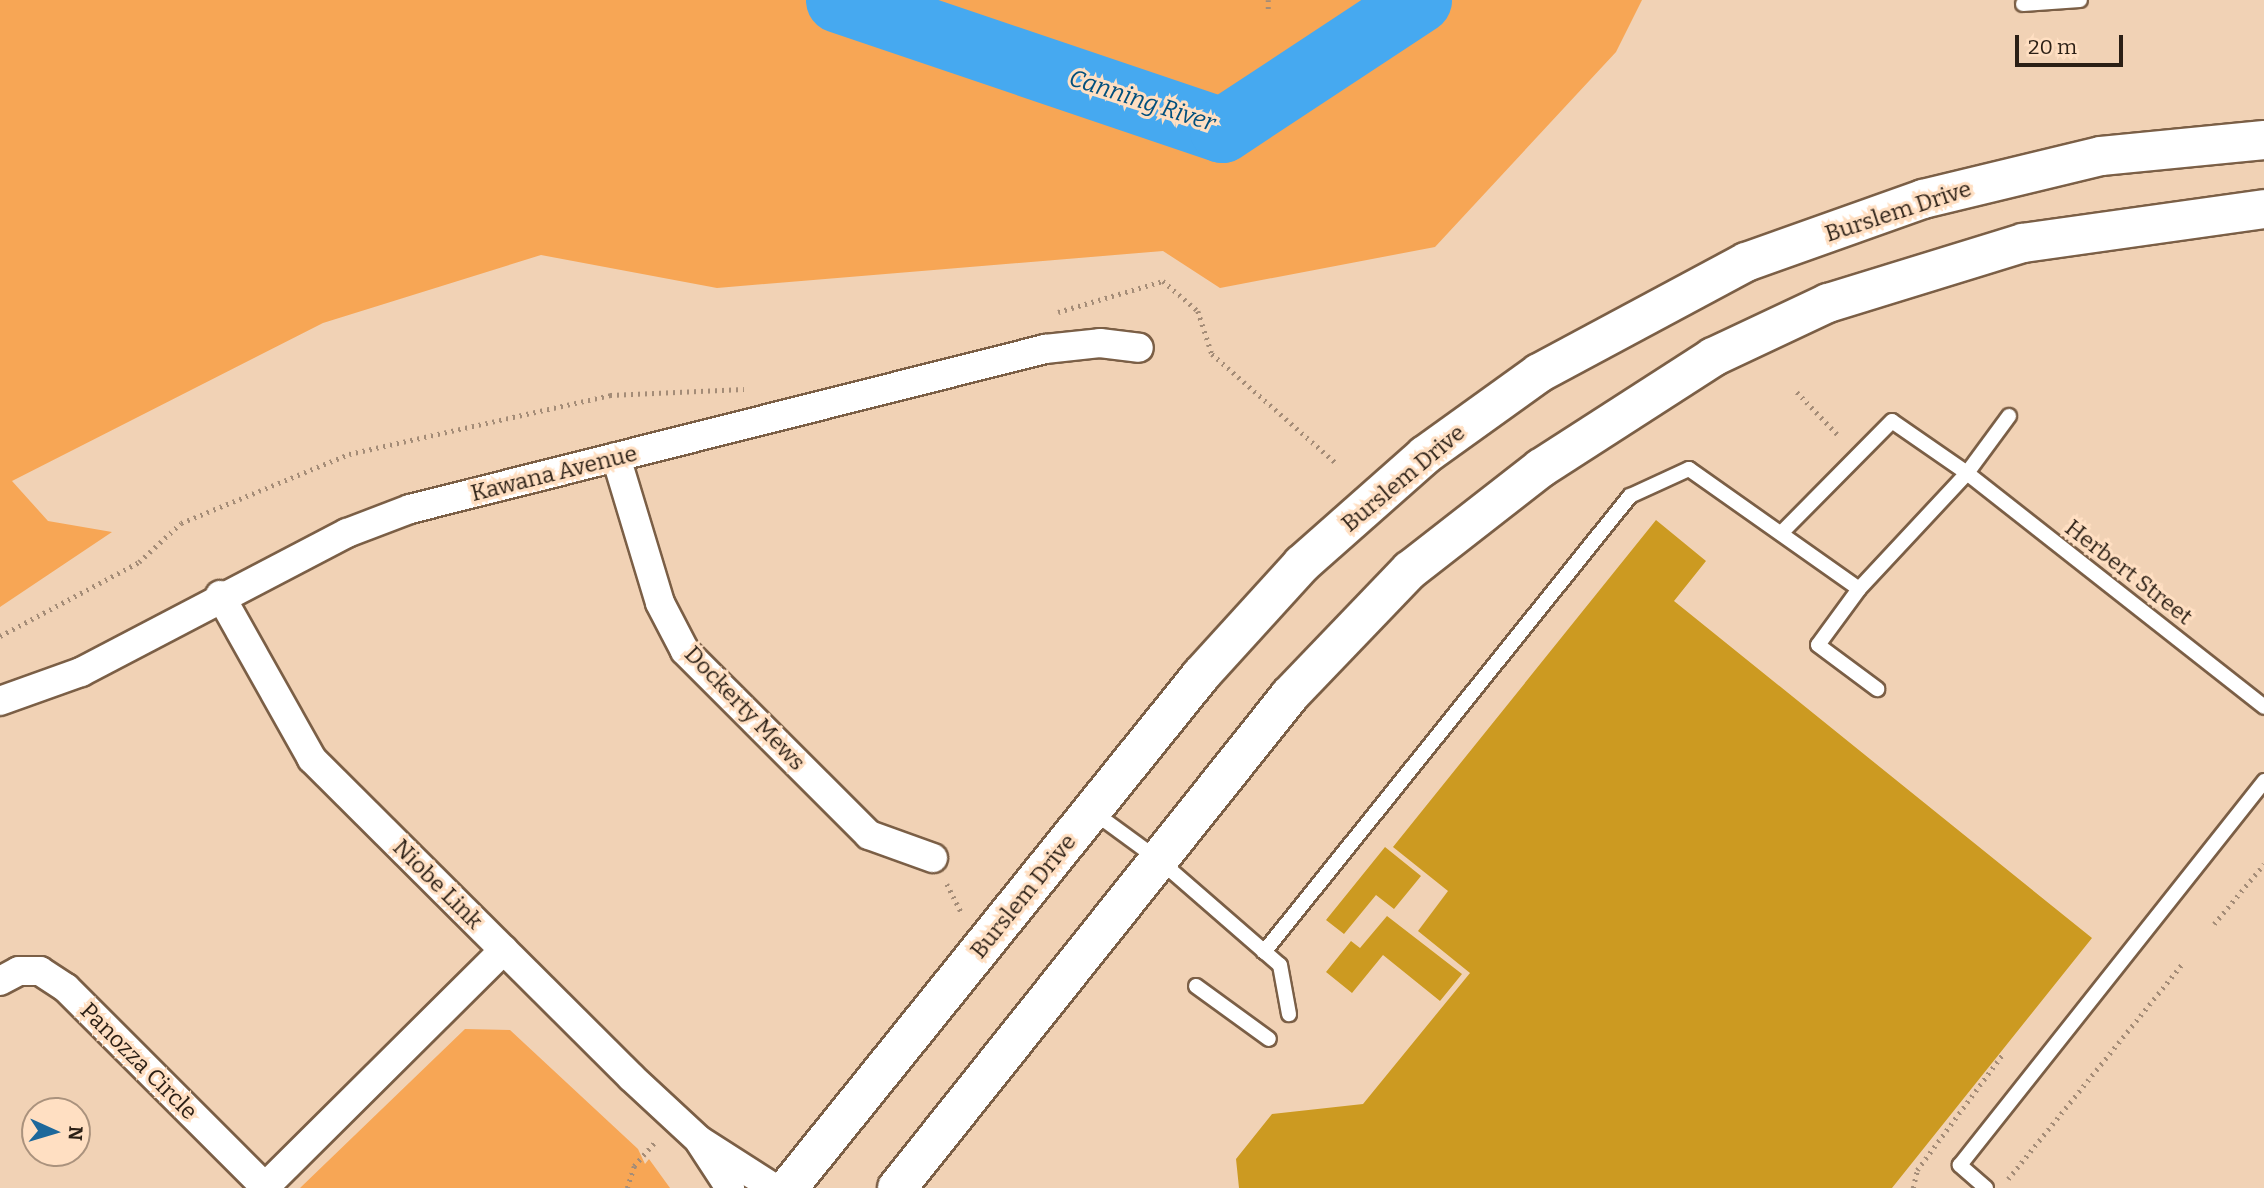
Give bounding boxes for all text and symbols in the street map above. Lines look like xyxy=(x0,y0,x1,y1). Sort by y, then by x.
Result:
scale bar xyxy=(2019,21,2128,65)
text: 20 m xyxy=(2028,34,2077,60)
water label: Canning River xyxy=(1065,64,1219,138)
street label: Burslem Drive xyxy=(1821,174,1975,248)
street label: Burslem Drive xyxy=(1336,419,1470,537)
street label: Kawana Avenue xyxy=(468,439,640,507)
street label: Herbert Street xyxy=(2060,514,2198,630)
street label: Dockerty Mews xyxy=(679,640,811,776)
street label: Burslem Drive xyxy=(964,828,1082,964)
street label: Niobe Link xyxy=(387,833,489,935)
street label: Panozza Circle xyxy=(75,997,203,1125)
north arrow xyxy=(21,1097,91,1167)
text: N xyxy=(63,1125,87,1141)

